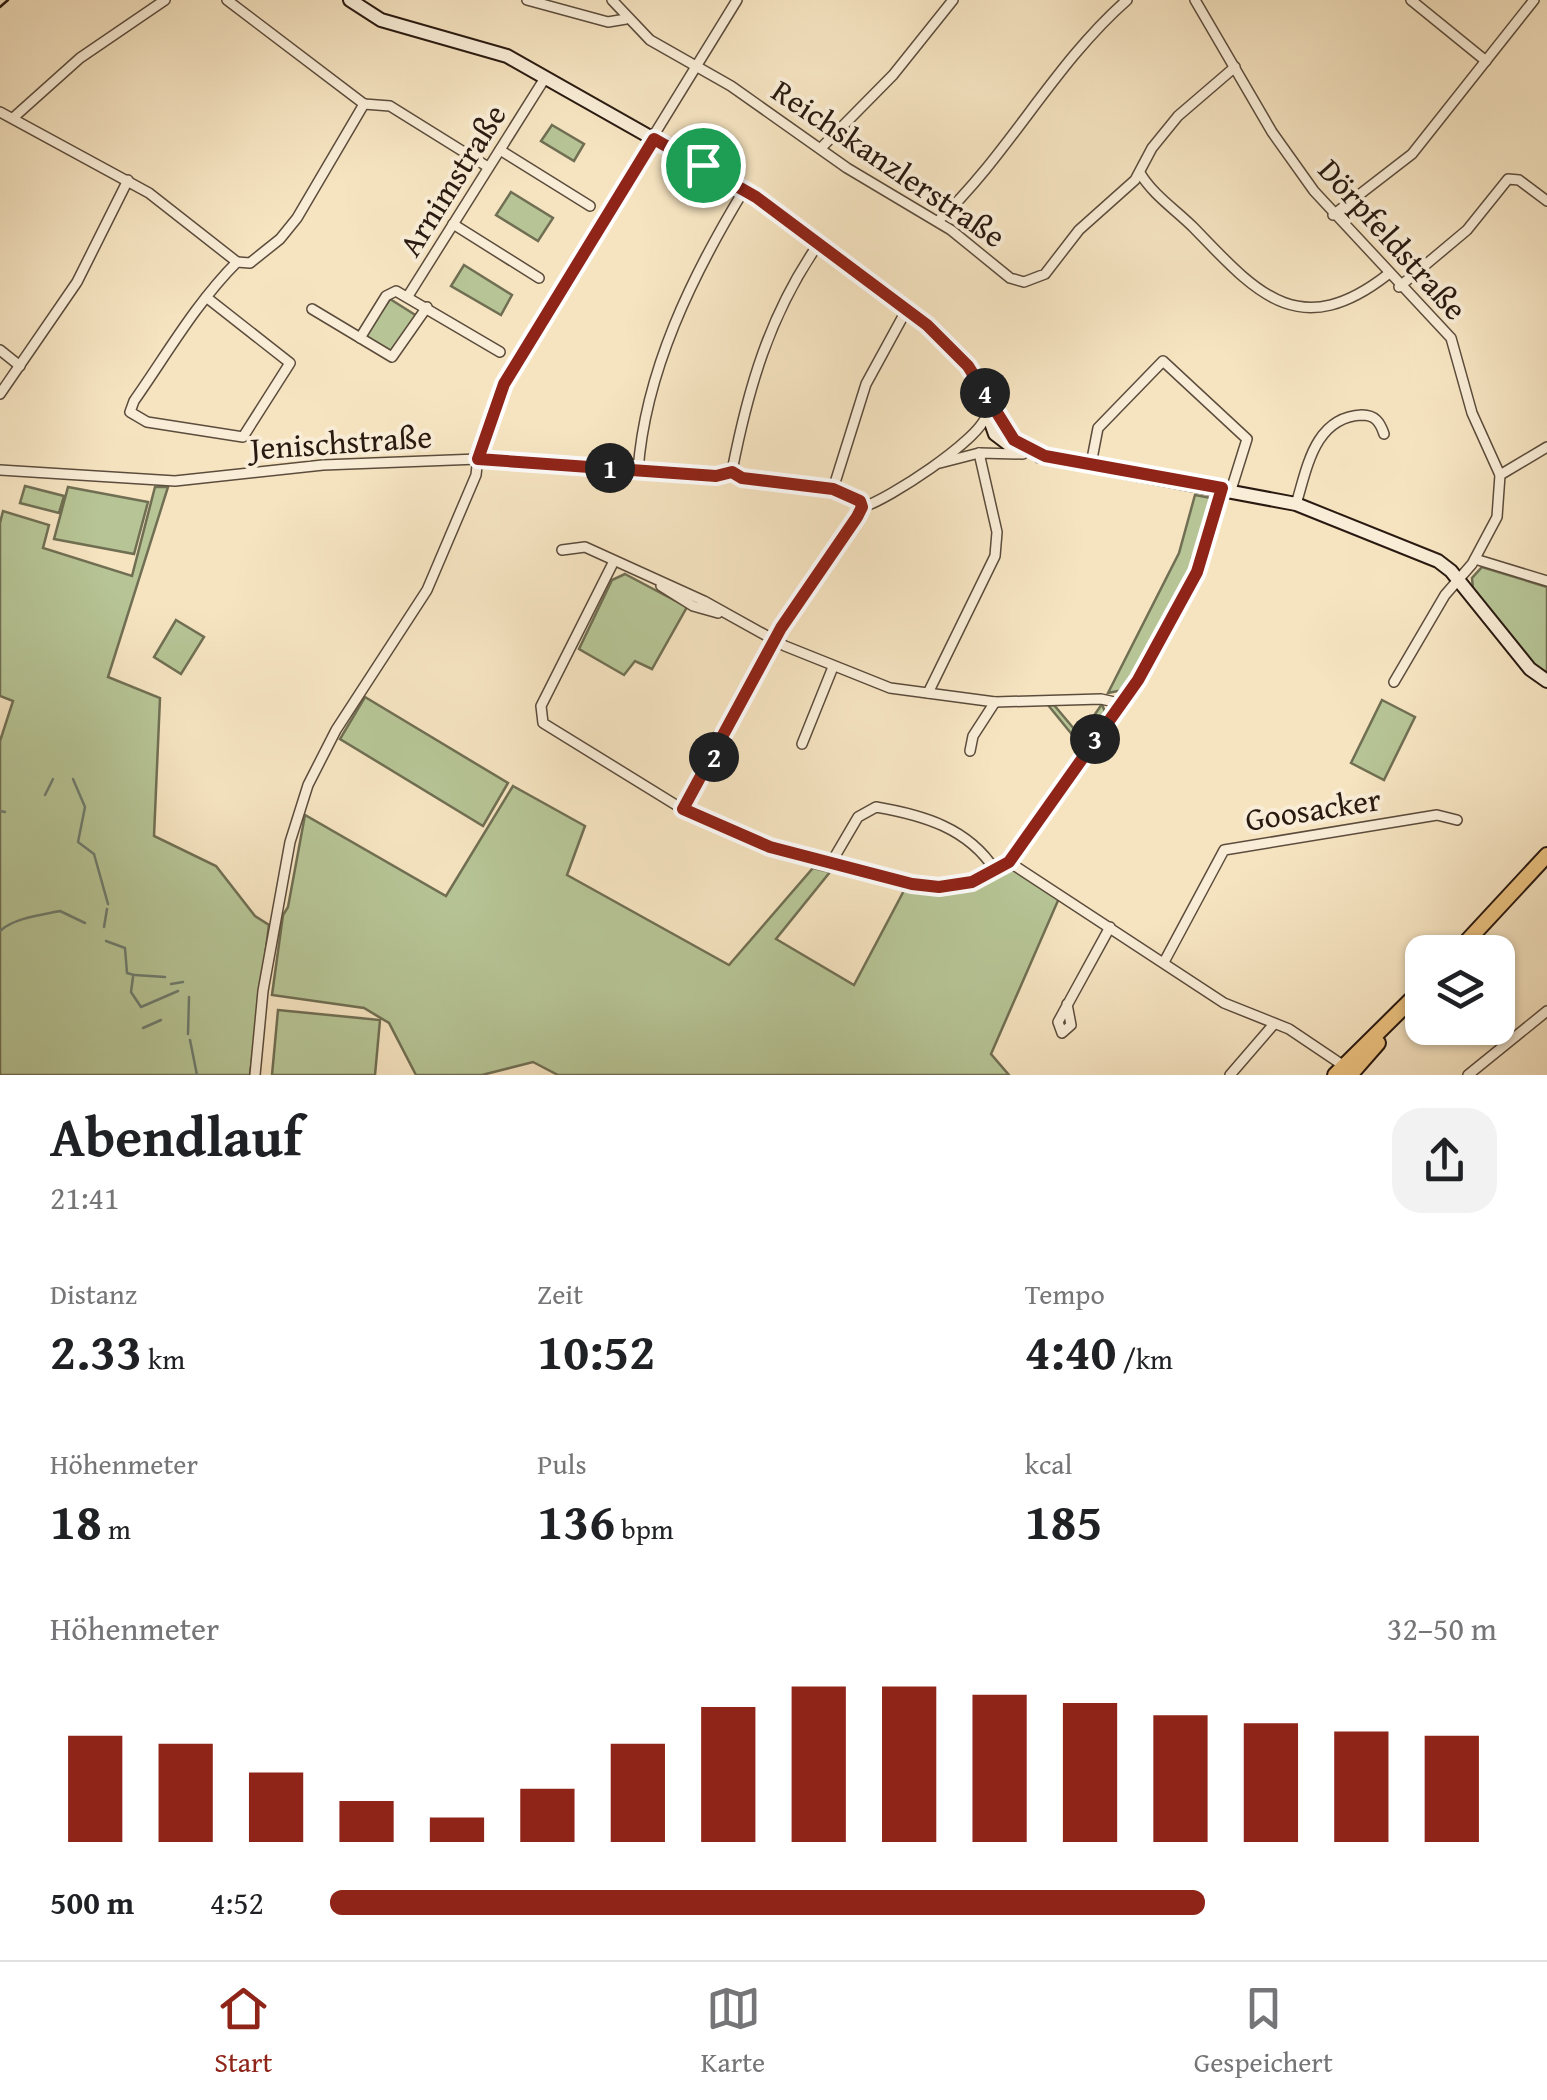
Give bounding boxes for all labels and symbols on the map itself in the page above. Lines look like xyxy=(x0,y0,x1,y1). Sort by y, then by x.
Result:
street label: Reichskanzlerstraße xyxy=(763,67,1015,259)
street label: Arnimstraße xyxy=(387,95,517,265)
pin xyxy=(661,123,746,208)
street label: Dörpfeldstraße xyxy=(1308,148,1478,330)
pin: 4 xyxy=(960,368,1010,418)
street label: Jenischstraße xyxy=(244,412,434,472)
pin: 1 xyxy=(585,443,635,493)
pin: 3 xyxy=(1070,714,1120,764)
pin: 2 xyxy=(689,732,739,782)
street label: Goosacker xyxy=(1242,775,1384,843)

